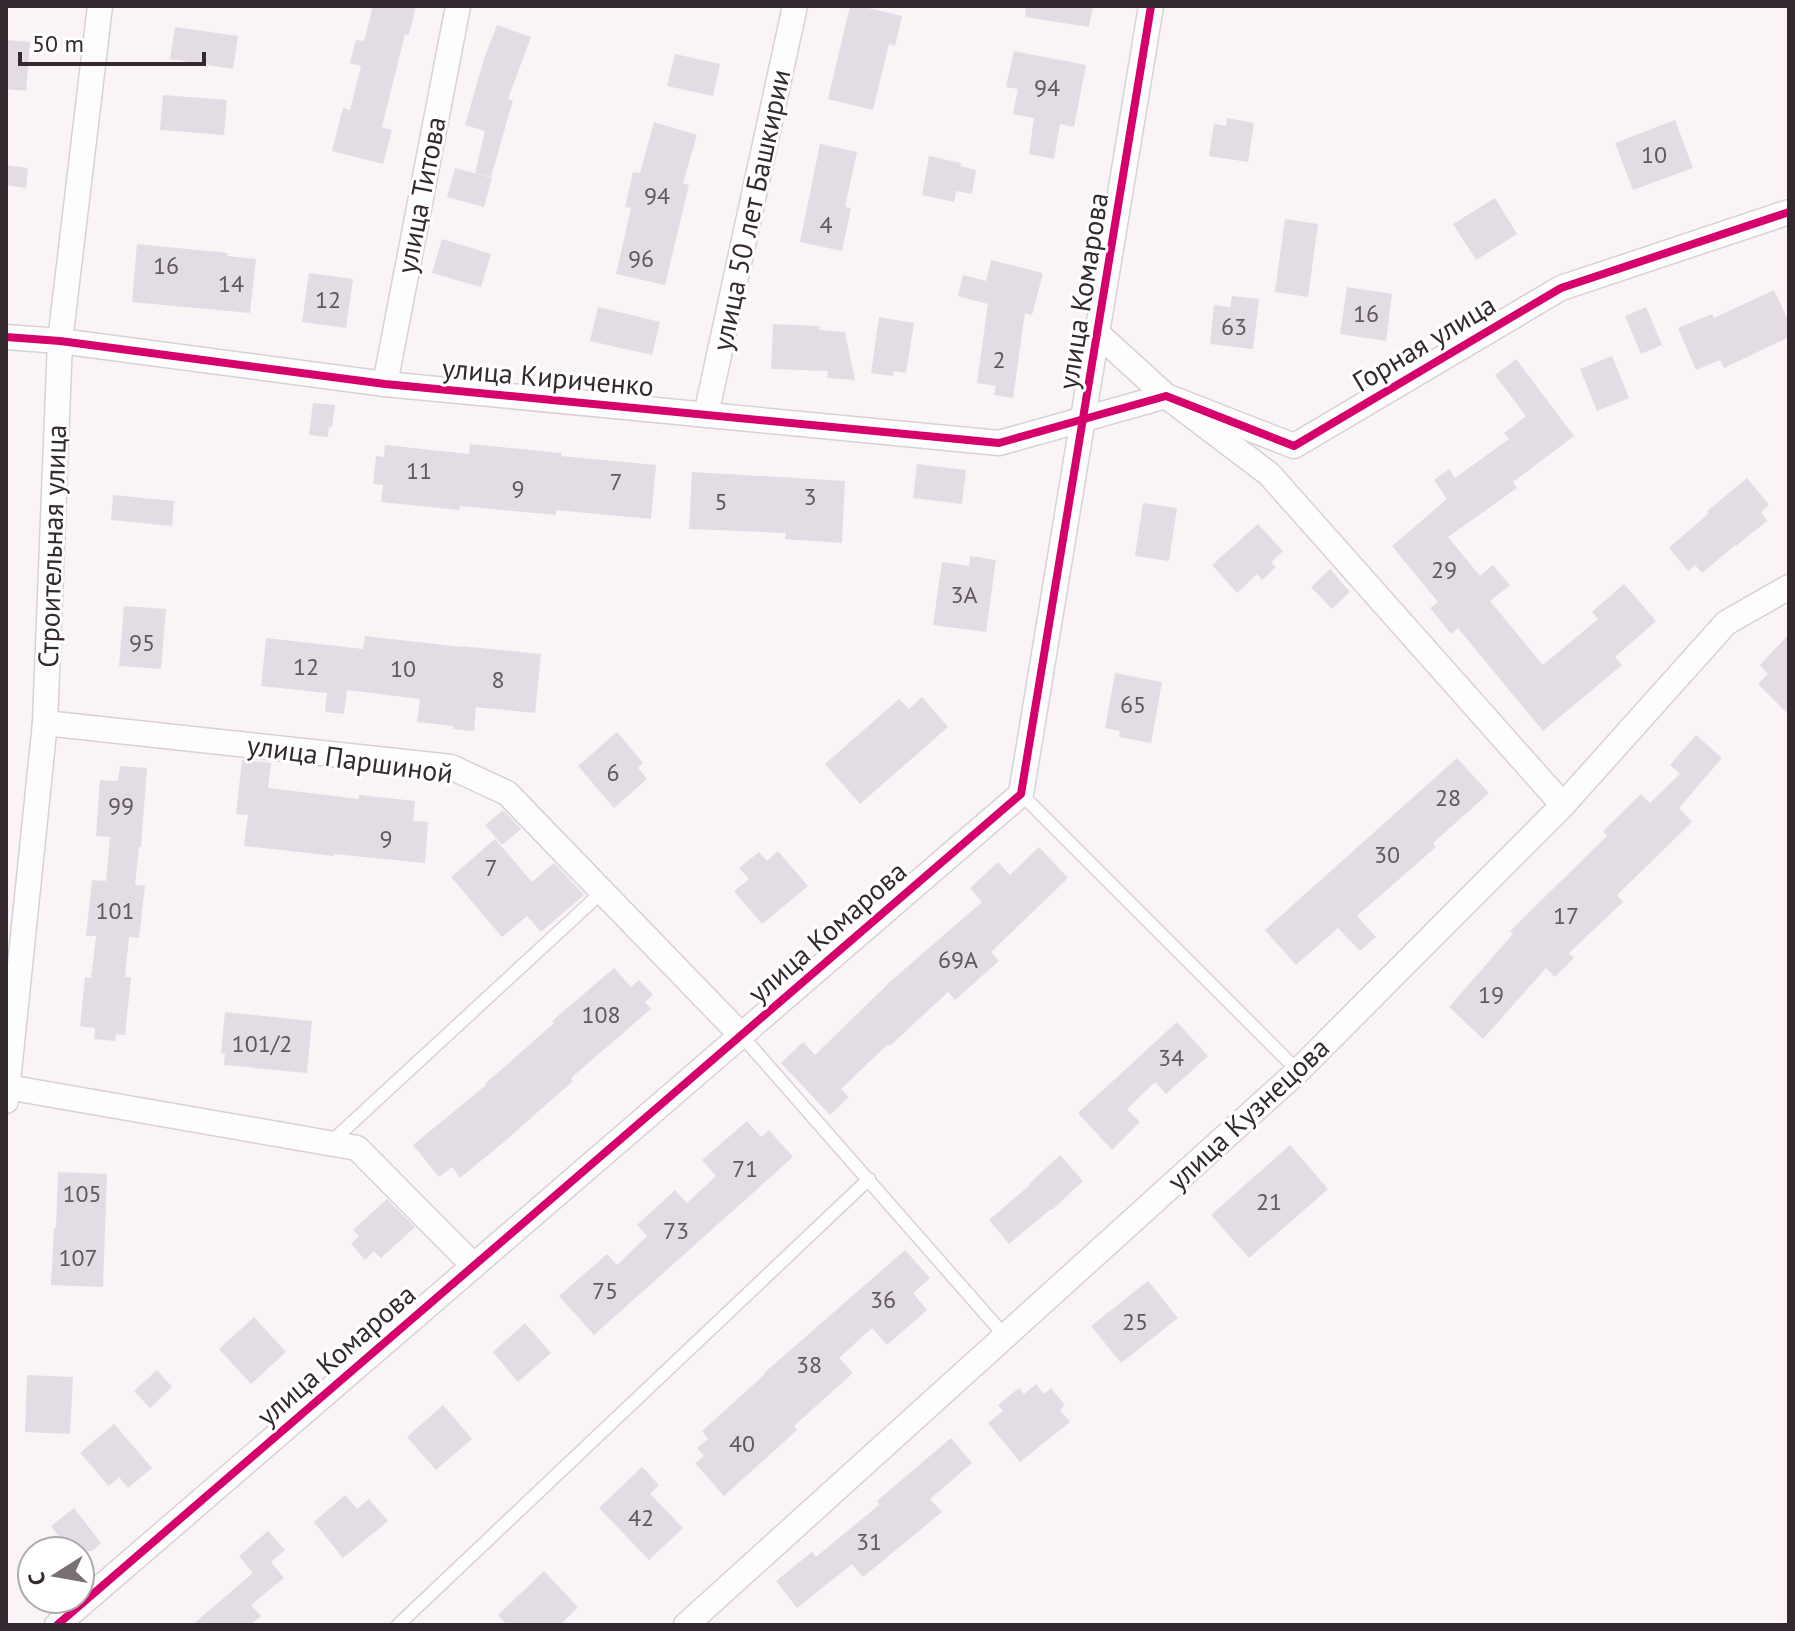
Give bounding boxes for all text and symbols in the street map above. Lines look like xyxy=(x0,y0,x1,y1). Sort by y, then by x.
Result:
scale bar xyxy=(20,16,204,66)
text: 50 m xyxy=(32,28,84,59)
street label: улица 50 лет Башкирии xyxy=(703,66,798,354)
house number: 94 xyxy=(1034,72,1060,103)
street label: улица Титова xyxy=(387,113,454,277)
house number: 10 xyxy=(1641,139,1667,170)
house number: 94 xyxy=(644,180,670,211)
street label: улица Комарова xyxy=(1049,190,1116,392)
house number: 4 xyxy=(819,209,833,240)
house number: 96 xyxy=(628,243,654,274)
house number: 16 xyxy=(153,250,179,281)
house number: 14 xyxy=(218,268,244,299)
house number: 12 xyxy=(315,284,341,315)
street label: Горная улица xyxy=(1345,285,1502,400)
house number: 16 xyxy=(1353,298,1379,329)
house number: 63 xyxy=(1221,311,1247,342)
house number: 2 xyxy=(992,344,1006,375)
street label: улица Кириченко xyxy=(440,349,656,404)
street label: Строительная улица xyxy=(29,424,74,668)
house number: 11 xyxy=(406,455,432,486)
house number: 7 xyxy=(609,466,623,497)
house number: 9 xyxy=(511,473,525,504)
house number: 3 xyxy=(803,481,817,512)
house number: 5 xyxy=(714,486,728,517)
house number: 29 xyxy=(1431,554,1457,585)
house number: 3А xyxy=(950,579,978,610)
house number: 95 xyxy=(129,627,155,658)
house number: 12 xyxy=(293,651,319,682)
house number: 10 xyxy=(390,653,416,684)
house number: 8 xyxy=(491,664,505,695)
house number: 65 xyxy=(1120,689,1146,720)
street label: улица Паршиной xyxy=(245,726,455,791)
house number: 6 xyxy=(606,757,620,788)
house number: 28 xyxy=(1435,782,1461,813)
house number: 99 xyxy=(108,790,134,821)
house number: 9 xyxy=(379,823,393,854)
house number: 30 xyxy=(1374,839,1400,870)
house number: 7 xyxy=(484,852,498,883)
street label: улица Комарова xyxy=(739,852,914,1011)
house number: 101 xyxy=(95,895,135,926)
house number: 17 xyxy=(1553,900,1579,931)
house number: 69А xyxy=(938,944,978,975)
house number: 19 xyxy=(1478,979,1504,1010)
house number: 108 xyxy=(581,999,621,1030)
house number: 101/2 xyxy=(232,1028,292,1059)
street label: улица Кузнецова xyxy=(1159,1029,1337,1198)
house number: 34 xyxy=(1158,1042,1184,1073)
house number: 71 xyxy=(732,1153,758,1184)
house number: 105 xyxy=(62,1178,102,1209)
house number: 21 xyxy=(1256,1186,1282,1217)
house number: 73 xyxy=(663,1215,689,1246)
house number: 107 xyxy=(58,1242,98,1273)
street label: улица Комарова xyxy=(248,1275,423,1434)
house number: 75 xyxy=(592,1275,618,1306)
house number: 36 xyxy=(870,1284,896,1315)
house number: 25 xyxy=(1122,1306,1148,1337)
house number: 38 xyxy=(796,1349,822,1380)
house number: 40 xyxy=(729,1428,755,1459)
house number: 42 xyxy=(628,1502,654,1533)
house number: 31 xyxy=(856,1526,882,1557)
north arrow xyxy=(16,1535,96,1615)
text: С xyxy=(21,1570,51,1588)

